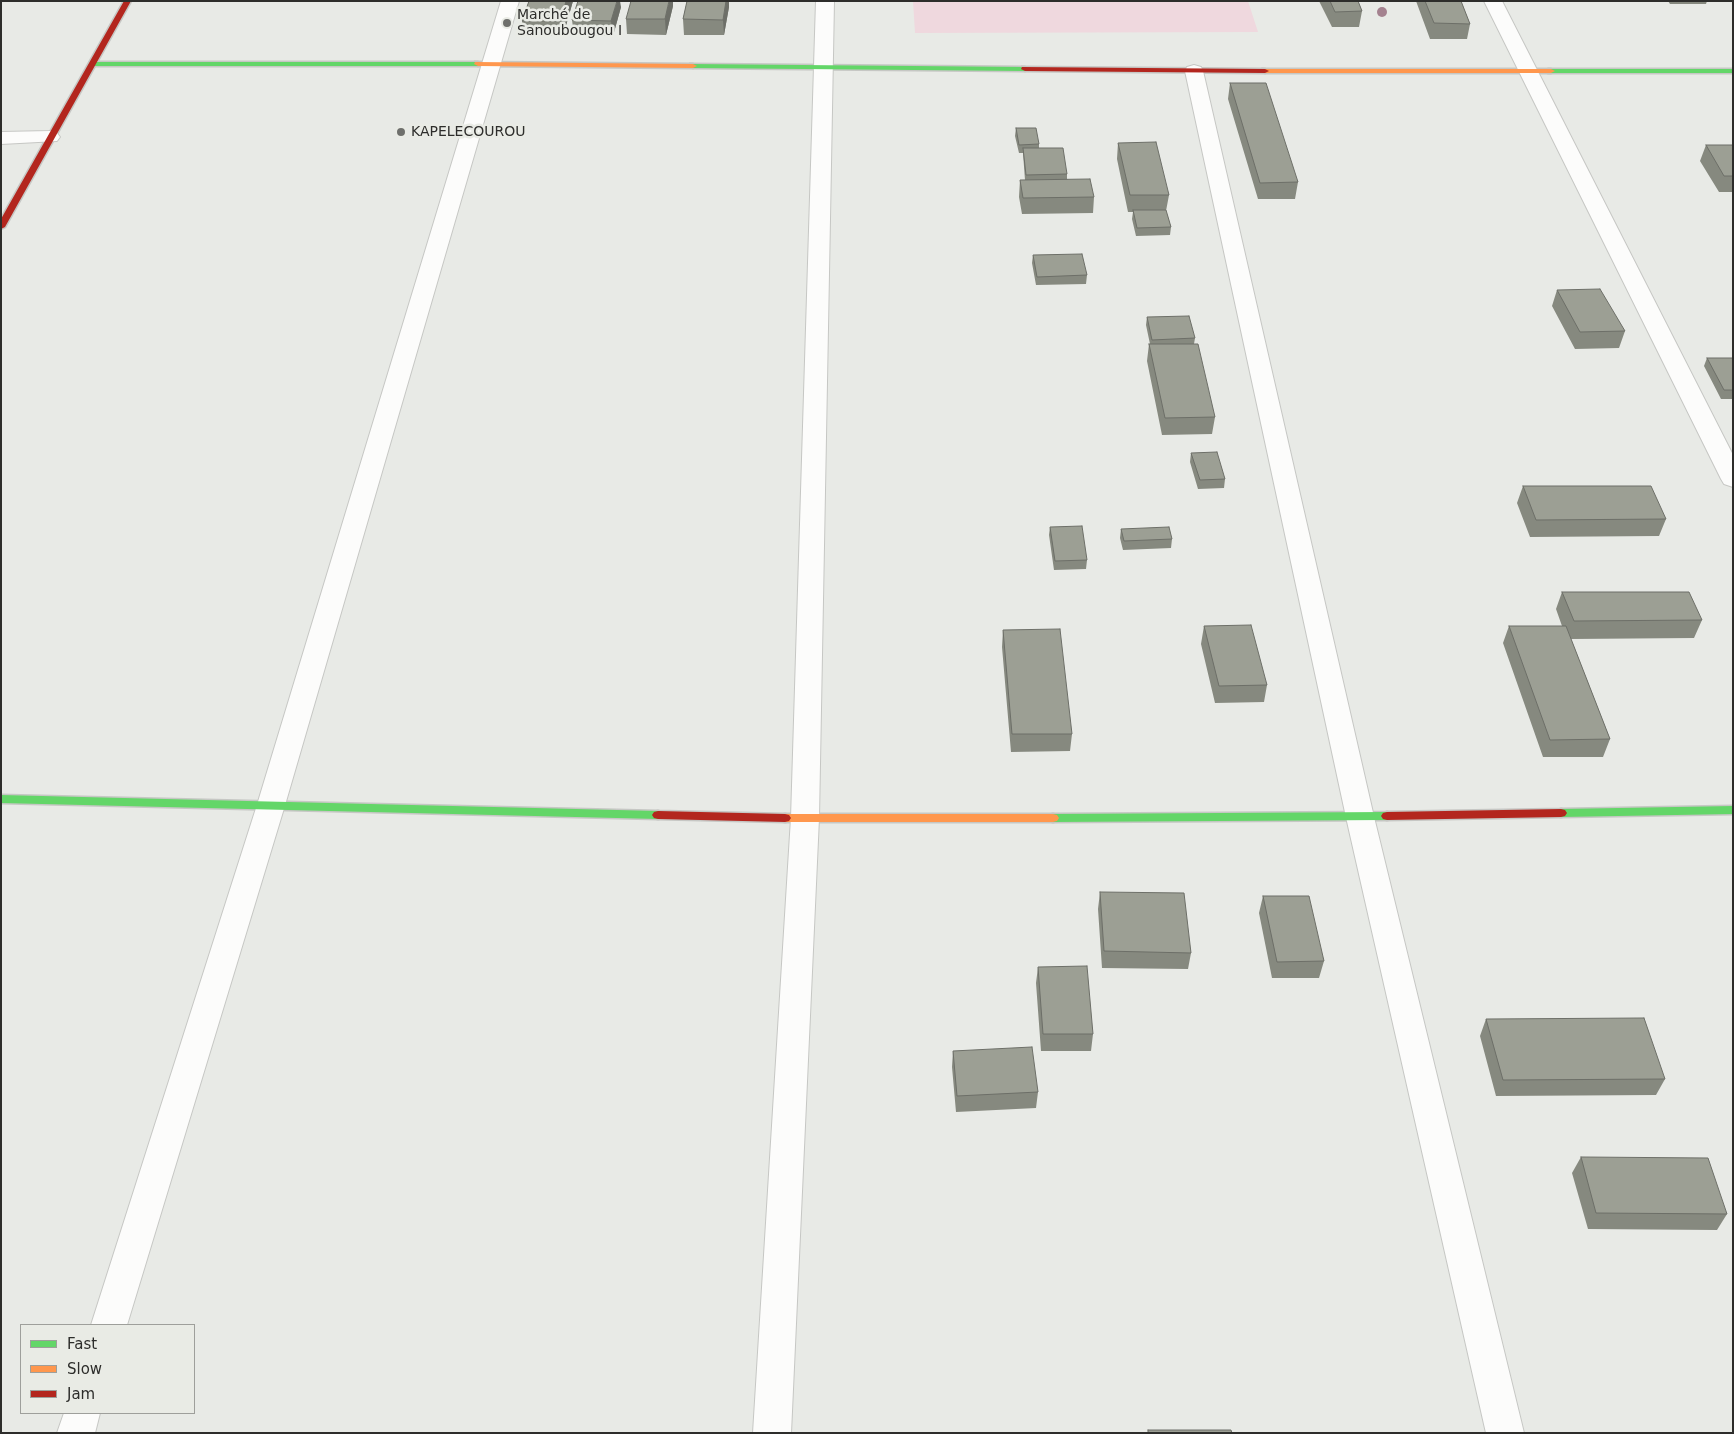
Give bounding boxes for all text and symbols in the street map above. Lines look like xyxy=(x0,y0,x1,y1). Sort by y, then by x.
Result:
place label: Marché de Sanoubougou I xyxy=(517,7,622,40)
marker: Marché de Sanoubougou I xyxy=(501,17,513,29)
place label: KAPELECOUROU xyxy=(411,124,525,140)
marker: KAPELECOUROU xyxy=(395,126,407,138)
legend xyxy=(20,1324,195,1414)
text: Fast xyxy=(67,1335,97,1353)
text: Slow xyxy=(67,1360,102,1378)
text: Jam xyxy=(67,1385,95,1403)

